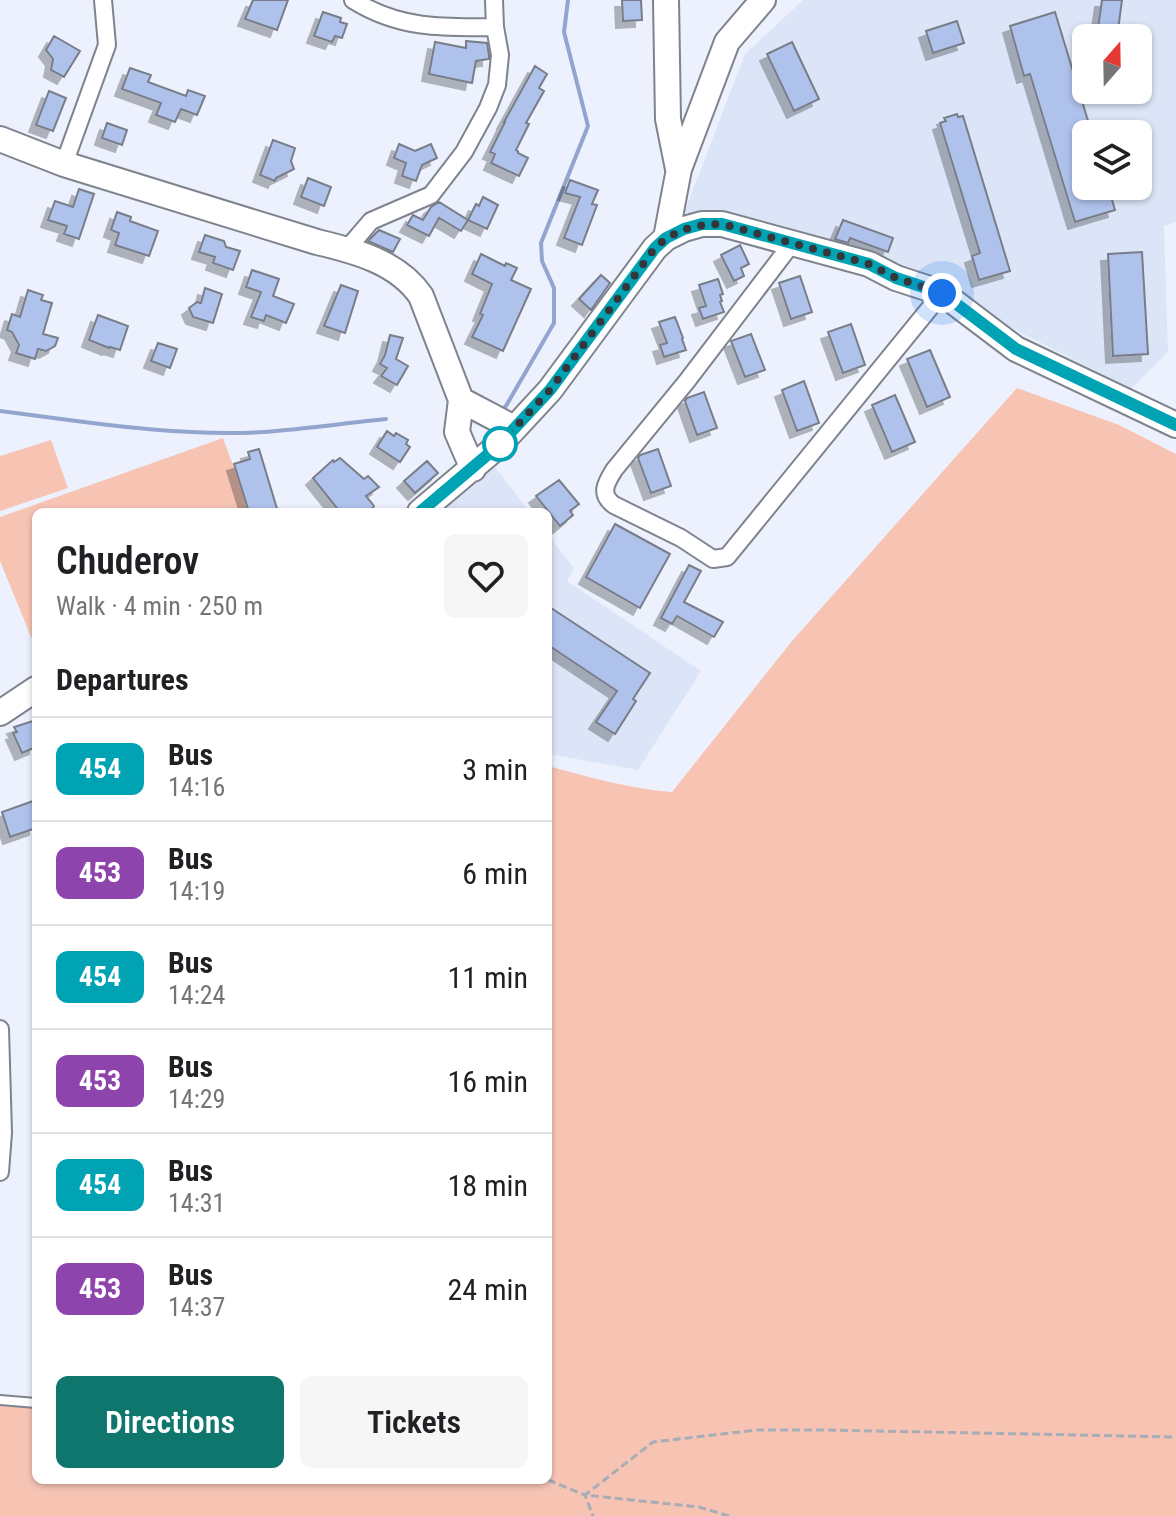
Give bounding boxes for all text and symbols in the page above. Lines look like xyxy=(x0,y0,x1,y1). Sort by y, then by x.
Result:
north arrow xyxy=(1072,24,1152,104)
map controls xyxy=(1072,24,1152,200)
button: layers xyxy=(1072,120,1152,200)
your location xyxy=(922,273,962,313)
unlabelled marker xyxy=(483,427,517,461)
button: heart xyxy=(444,534,528,618)
text: Chuderov xyxy=(56,539,199,583)
text: Walk · 4 min · 250 m xyxy=(56,591,263,621)
text: Departures xyxy=(56,662,189,697)
text: Bus xyxy=(168,737,213,772)
text: 454 xyxy=(79,752,121,785)
text: 3 min xyxy=(462,752,528,787)
text: 14:16 xyxy=(168,772,225,802)
text: Bus xyxy=(168,841,213,876)
text: 453 xyxy=(79,856,121,889)
text: 6 min xyxy=(462,856,528,891)
text: 14:19 xyxy=(168,876,225,906)
text: Bus xyxy=(168,945,213,980)
text: 454 xyxy=(79,960,121,993)
text: 11 min xyxy=(447,960,528,995)
text: 14:24 xyxy=(168,980,225,1010)
text: Bus xyxy=(168,1049,213,1084)
text: 453 xyxy=(79,1064,121,1097)
text: 16 min xyxy=(447,1064,528,1099)
text: 14:29 xyxy=(168,1084,225,1114)
text: Bus xyxy=(168,1153,213,1188)
text: 454 xyxy=(79,1168,121,1201)
text: 18 min xyxy=(447,1168,528,1203)
text: 14:31 xyxy=(168,1188,225,1218)
text: Bus xyxy=(168,1257,213,1292)
text: 453 xyxy=(79,1272,121,1305)
text: 24 min xyxy=(447,1272,528,1307)
text: 14:37 xyxy=(168,1292,225,1322)
button: Directions xyxy=(56,1376,284,1468)
button: Tickets xyxy=(300,1376,528,1468)

